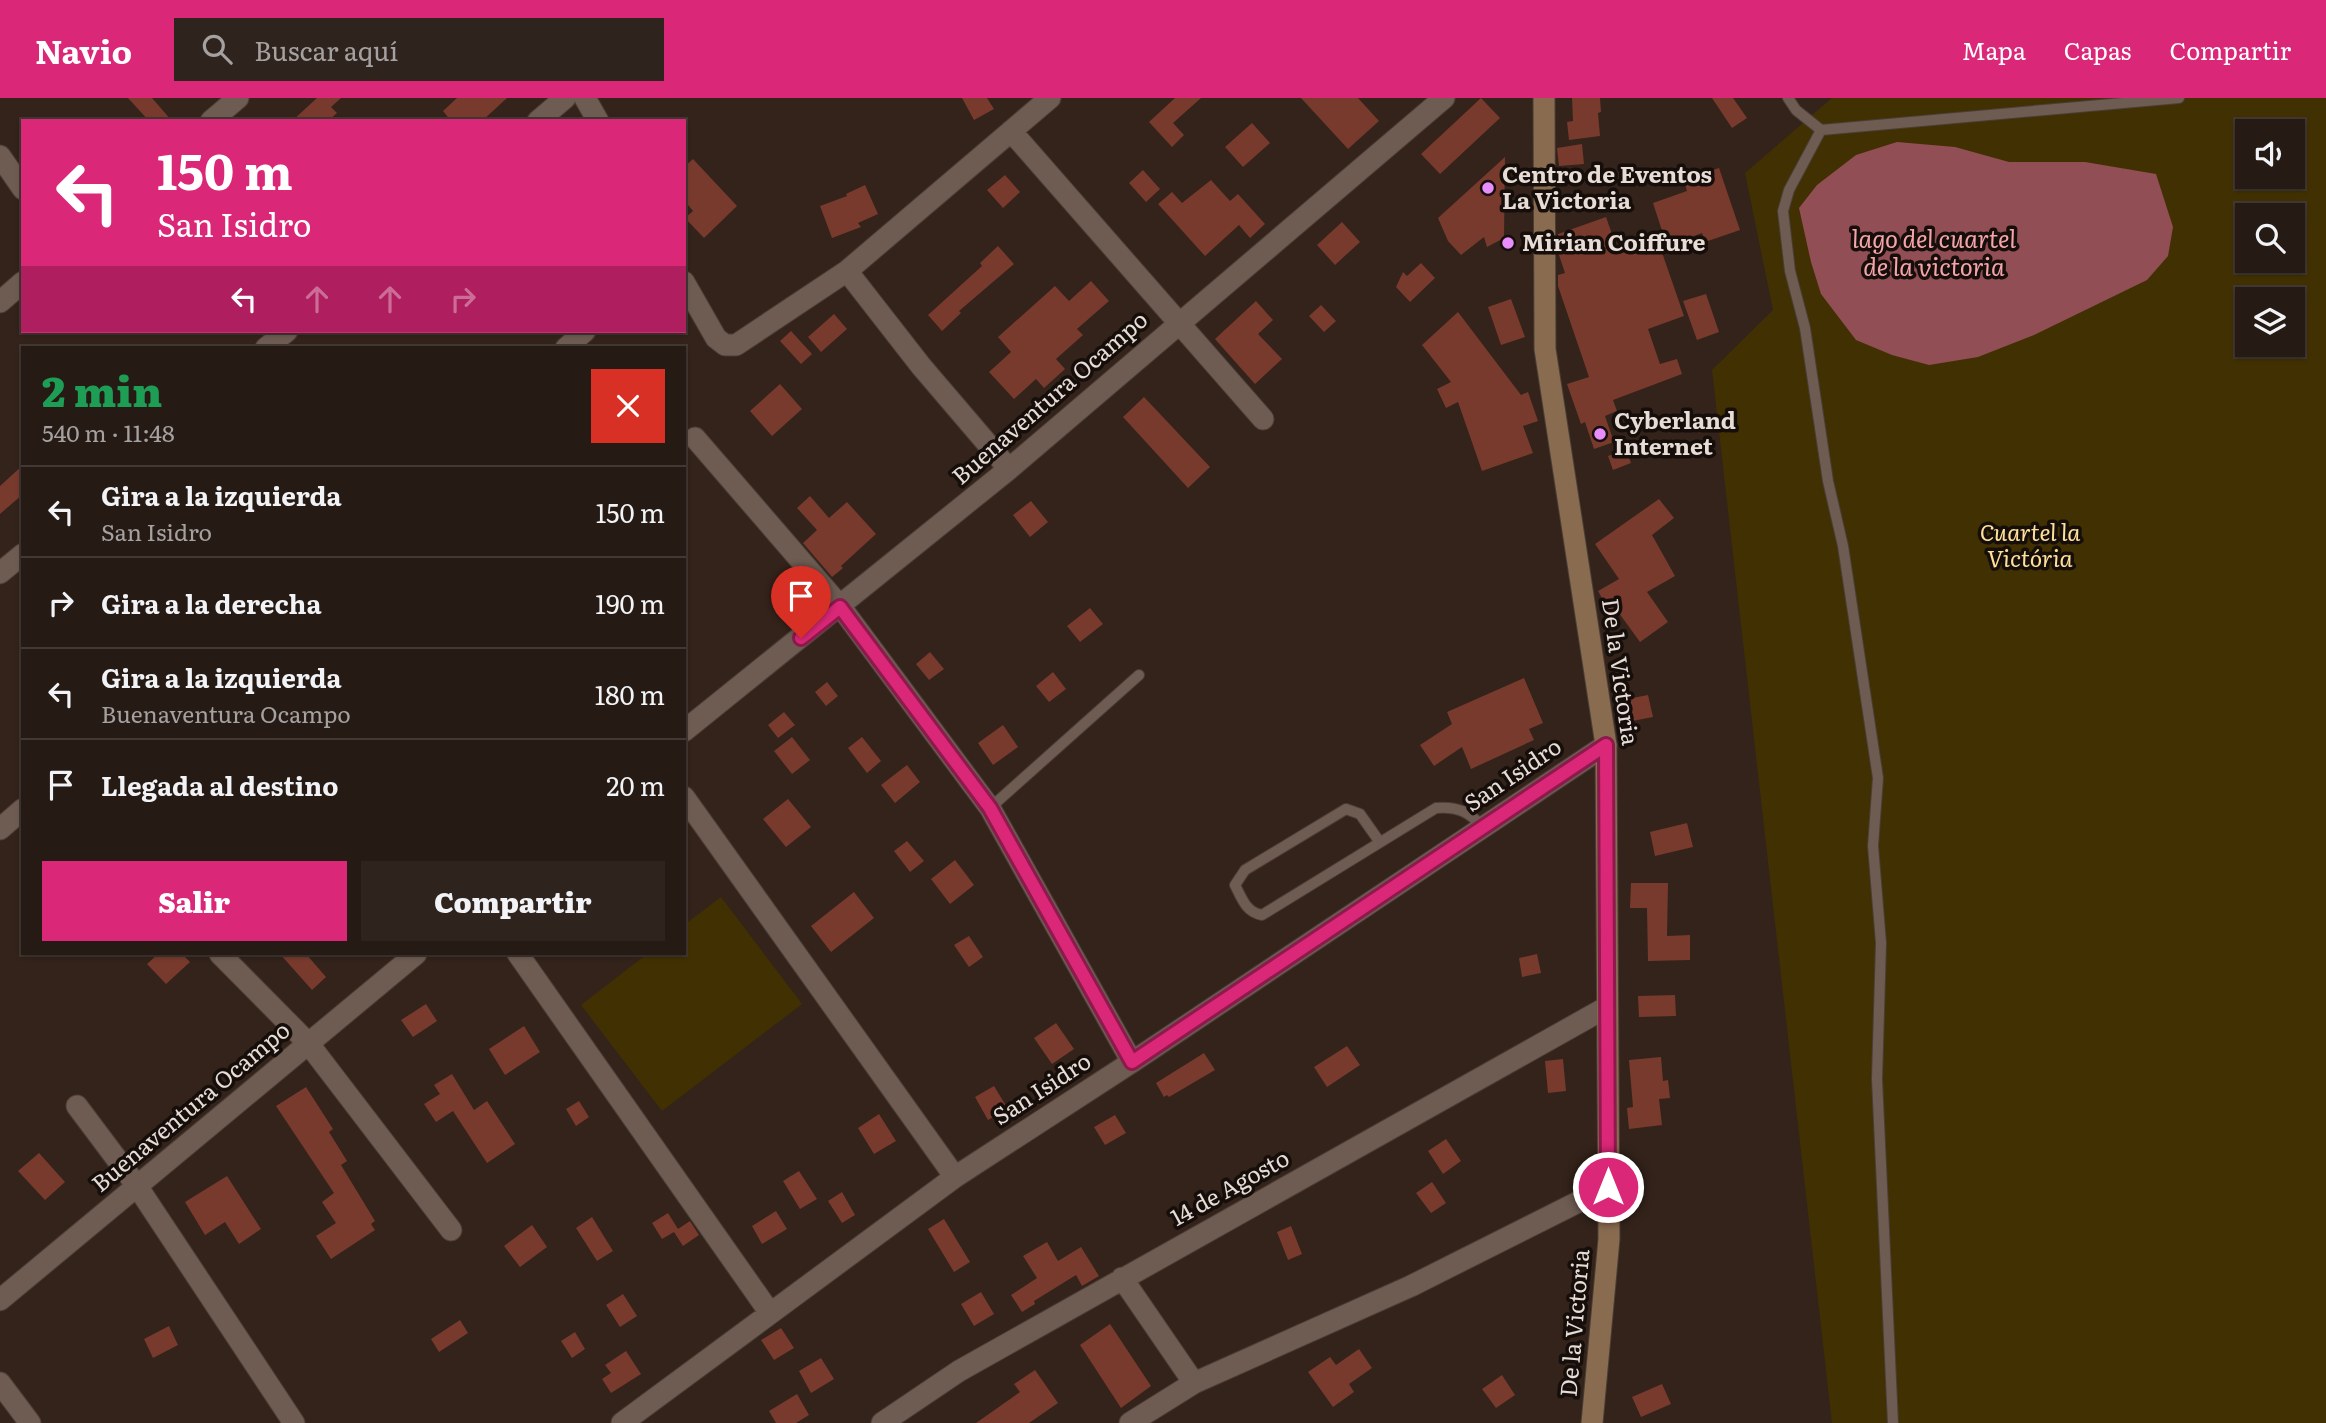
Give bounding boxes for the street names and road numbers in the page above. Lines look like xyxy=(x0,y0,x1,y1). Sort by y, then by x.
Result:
street label: Buenaventura Ocampo xyxy=(943,302,1154,491)
street label: De la Victoria xyxy=(1595,596,1649,748)
street label: San Isidro xyxy=(1456,728,1567,818)
street label: Buenaventura Ocampo xyxy=(83,1012,296,1199)
street label: San Isidro xyxy=(985,1043,1097,1132)
street label: 14 de Agosto xyxy=(1163,1140,1295,1233)
street label: De la Victoria xyxy=(1550,1247,1596,1398)

